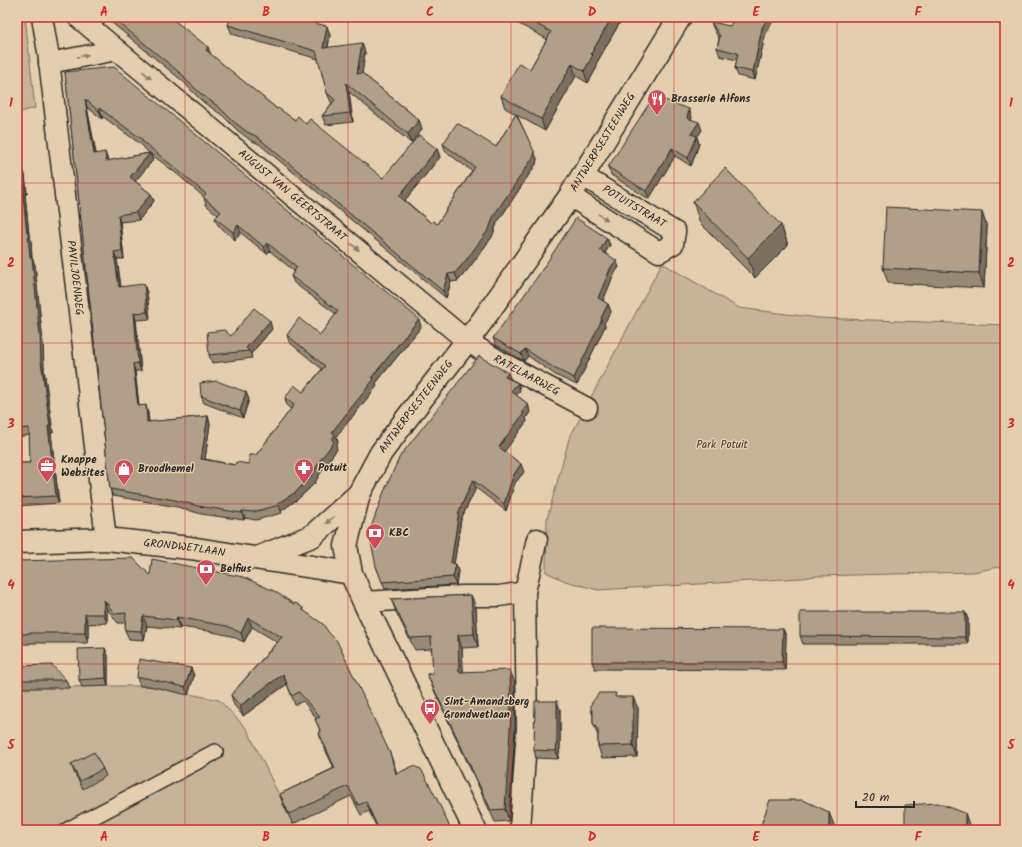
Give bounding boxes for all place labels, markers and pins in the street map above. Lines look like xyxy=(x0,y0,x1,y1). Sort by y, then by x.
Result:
restaurant icon: Brasserie Alfons xyxy=(646,88,668,116)
place label: Brasserie Alfons xyxy=(671,90,751,108)
place label: Knappe Websites xyxy=(61,451,106,482)
office icon: Knappe Websites xyxy=(36,455,58,483)
pharmacy icon: Potuit xyxy=(293,457,315,485)
shop icon: Broodhemel xyxy=(113,458,135,486)
place label: Potuit xyxy=(318,459,348,477)
place label: Broodhemel xyxy=(138,460,194,478)
bank icon: KBC xyxy=(364,522,386,550)
place label: KBC xyxy=(389,524,409,542)
bank icon: Belfius xyxy=(195,558,217,586)
place label: Belfius xyxy=(220,560,252,578)
place label: Sint-Amandsberg Grondwetlaan xyxy=(444,693,529,724)
bus stop icon: Sint-Amandsberg Grondwetlaan xyxy=(419,697,441,725)

